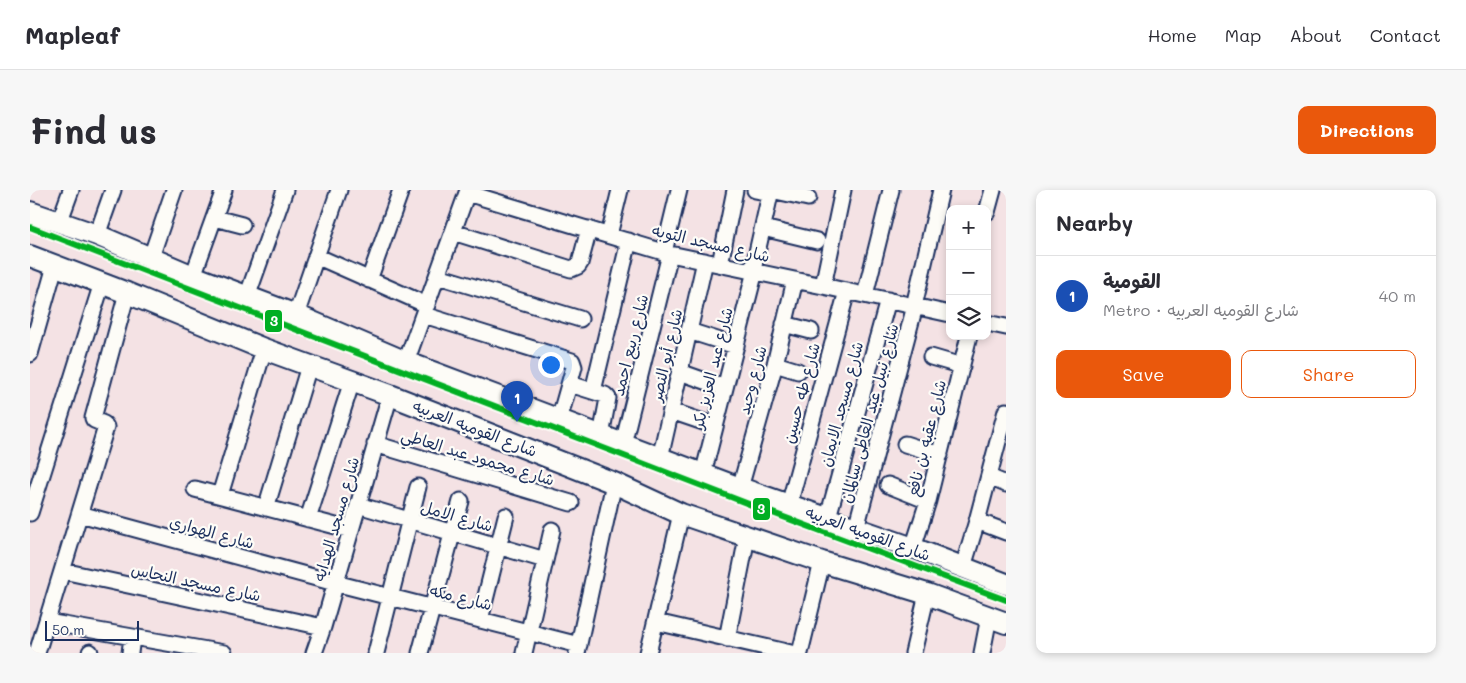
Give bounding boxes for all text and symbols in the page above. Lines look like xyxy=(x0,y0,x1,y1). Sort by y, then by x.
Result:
text: Mapleaf xyxy=(25,19,120,50)
text: Home xyxy=(1148,23,1197,47)
text: Map xyxy=(1225,23,1261,47)
text: About xyxy=(1289,23,1342,47)
text: Contact xyxy=(1370,23,1441,47)
button: Directions xyxy=(1298,106,1436,154)
text: Find us xyxy=(30,107,157,153)
map controls xyxy=(946,205,991,340)
button: + xyxy=(946,205,991,250)
text: Nearby xyxy=(1056,209,1133,236)
street label: شارع مسجد التوبه xyxy=(650,219,772,268)
button: − xyxy=(946,250,991,295)
text: القومية xyxy=(1103,268,1161,293)
text: 1 xyxy=(1068,285,1076,306)
text: 40 m xyxy=(1379,285,1416,306)
street label: شارع ربيع احمد xyxy=(607,292,654,398)
button: layers xyxy=(946,295,991,340)
text: Metro · شارع القوميه العربيه xyxy=(1103,299,1299,320)
street label: شارع عبد العزيز بكر xyxy=(686,305,739,433)
street label: شارع أبو النصر xyxy=(644,307,688,405)
line badge: 3 xyxy=(264,309,283,333)
text: 3 xyxy=(270,311,278,330)
street label: شارع نبيل عبد العاطى سالمان xyxy=(834,321,905,505)
street label: شارع مسجد الايمان xyxy=(814,339,869,469)
street label: شارع طه حسين xyxy=(777,340,826,446)
street label: شارع وحيد xyxy=(732,343,773,417)
button: Save xyxy=(1056,350,1231,398)
button: Share xyxy=(1241,350,1416,398)
your location xyxy=(538,352,564,378)
street label: شارع عقبه بن نافع xyxy=(901,377,952,499)
pin: 1 xyxy=(501,381,533,422)
street label: شارع القوميه العربيه xyxy=(409,394,540,463)
street label: شارع محمود عبد العاطي xyxy=(398,423,557,495)
street label: شارع مسجد الهدايه xyxy=(308,454,365,584)
street label: شارع الامل xyxy=(418,495,496,538)
line badge: 3 xyxy=(752,497,771,521)
text: 3 xyxy=(757,499,765,518)
street label: شارع القوميه العربيه xyxy=(802,500,934,567)
street label: شارع الهواري xyxy=(167,510,257,555)
street label: شارع مسجد النحاس xyxy=(129,558,263,607)
street label: شارع مكه xyxy=(427,579,494,616)
scale bar xyxy=(45,618,139,641)
text: 50 m xyxy=(52,620,84,639)

